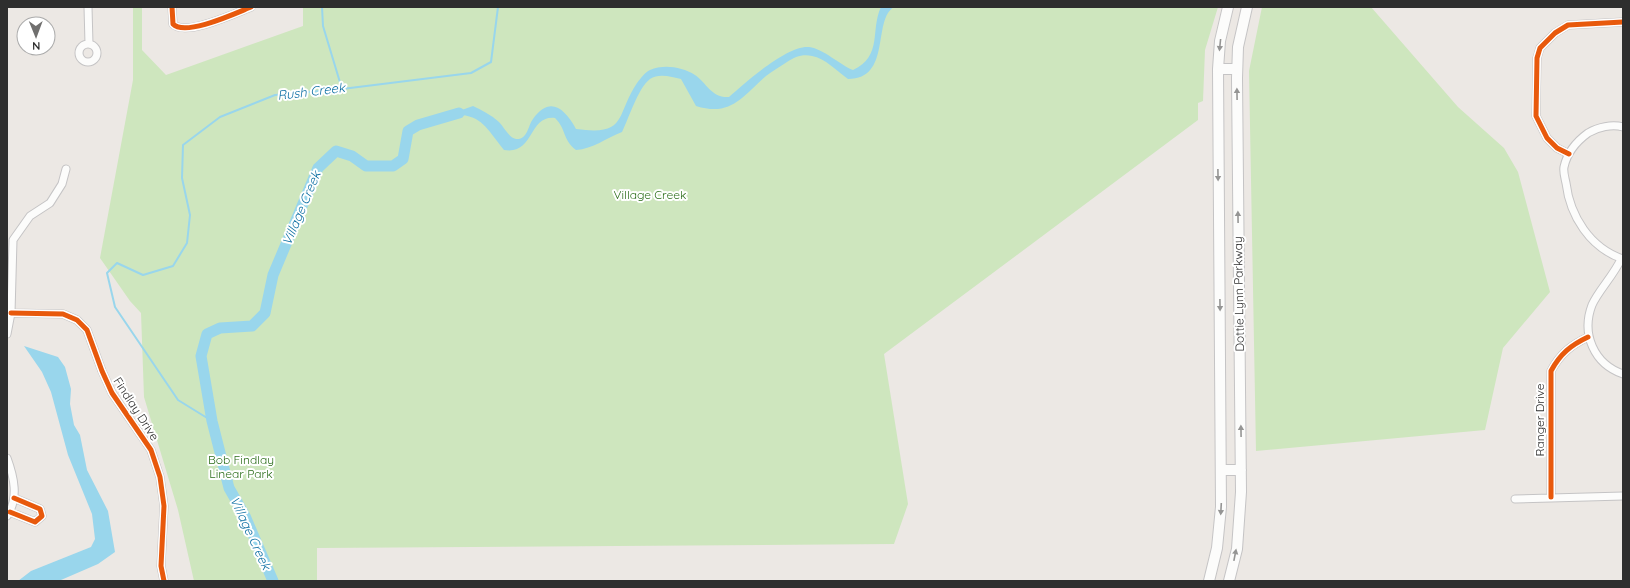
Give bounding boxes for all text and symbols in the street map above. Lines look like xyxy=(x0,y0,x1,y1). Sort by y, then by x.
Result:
north arrow xyxy=(16,16,56,56)
text: N xyxy=(32,39,40,53)
one-way arrow xyxy=(1217,39,1223,51)
water label: Rush Creek xyxy=(276,79,347,103)
one-way arrow xyxy=(1234,87,1240,100)
water label: Village Creek xyxy=(278,168,324,247)
one-way arrow xyxy=(1215,169,1221,182)
park label: Village Creek xyxy=(614,187,686,202)
one-way arrow xyxy=(1235,210,1241,223)
street label: Dottie Lynn Parkway xyxy=(1230,236,1247,352)
one-way arrow xyxy=(1217,299,1223,312)
street label: Findlay Drive xyxy=(110,374,163,443)
street label: Ranger Drive xyxy=(1532,383,1547,457)
one-way arrow xyxy=(1238,424,1244,437)
park label: Bob Findlay Linear Park xyxy=(208,452,274,481)
water label: Village Creek xyxy=(227,494,275,573)
one-way arrow xyxy=(1218,503,1224,516)
one-way arrow xyxy=(1233,549,1239,561)

